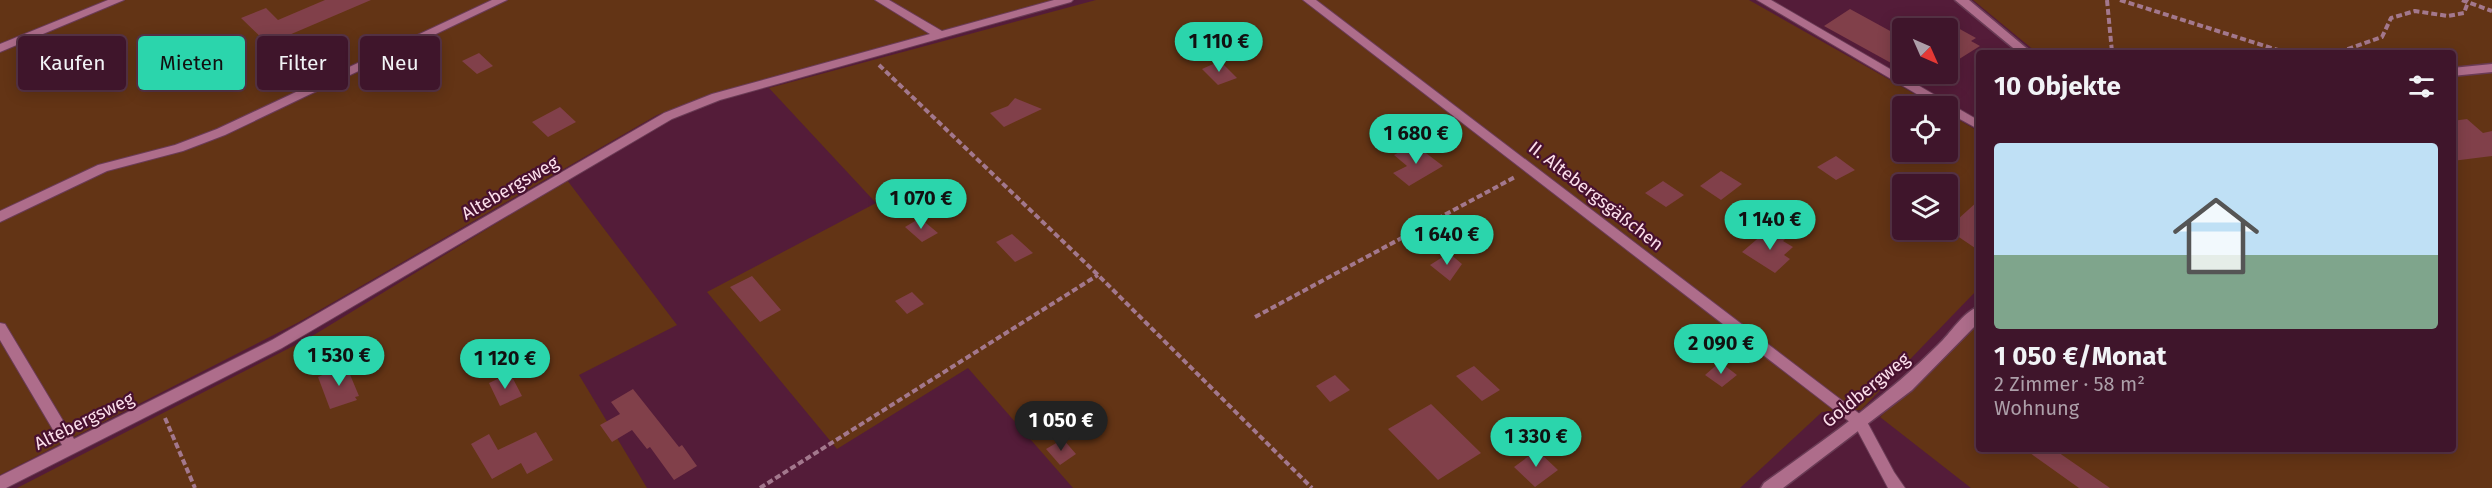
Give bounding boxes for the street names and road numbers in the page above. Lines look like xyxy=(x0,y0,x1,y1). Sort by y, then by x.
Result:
street label: II. Altebergsgäßchen xyxy=(1524,136,1668,256)
street label: Altebergsweg xyxy=(458,151,563,225)
street label: Goldbergweg xyxy=(1818,348,1915,432)
street label: Altebergsweg xyxy=(30,387,138,455)

